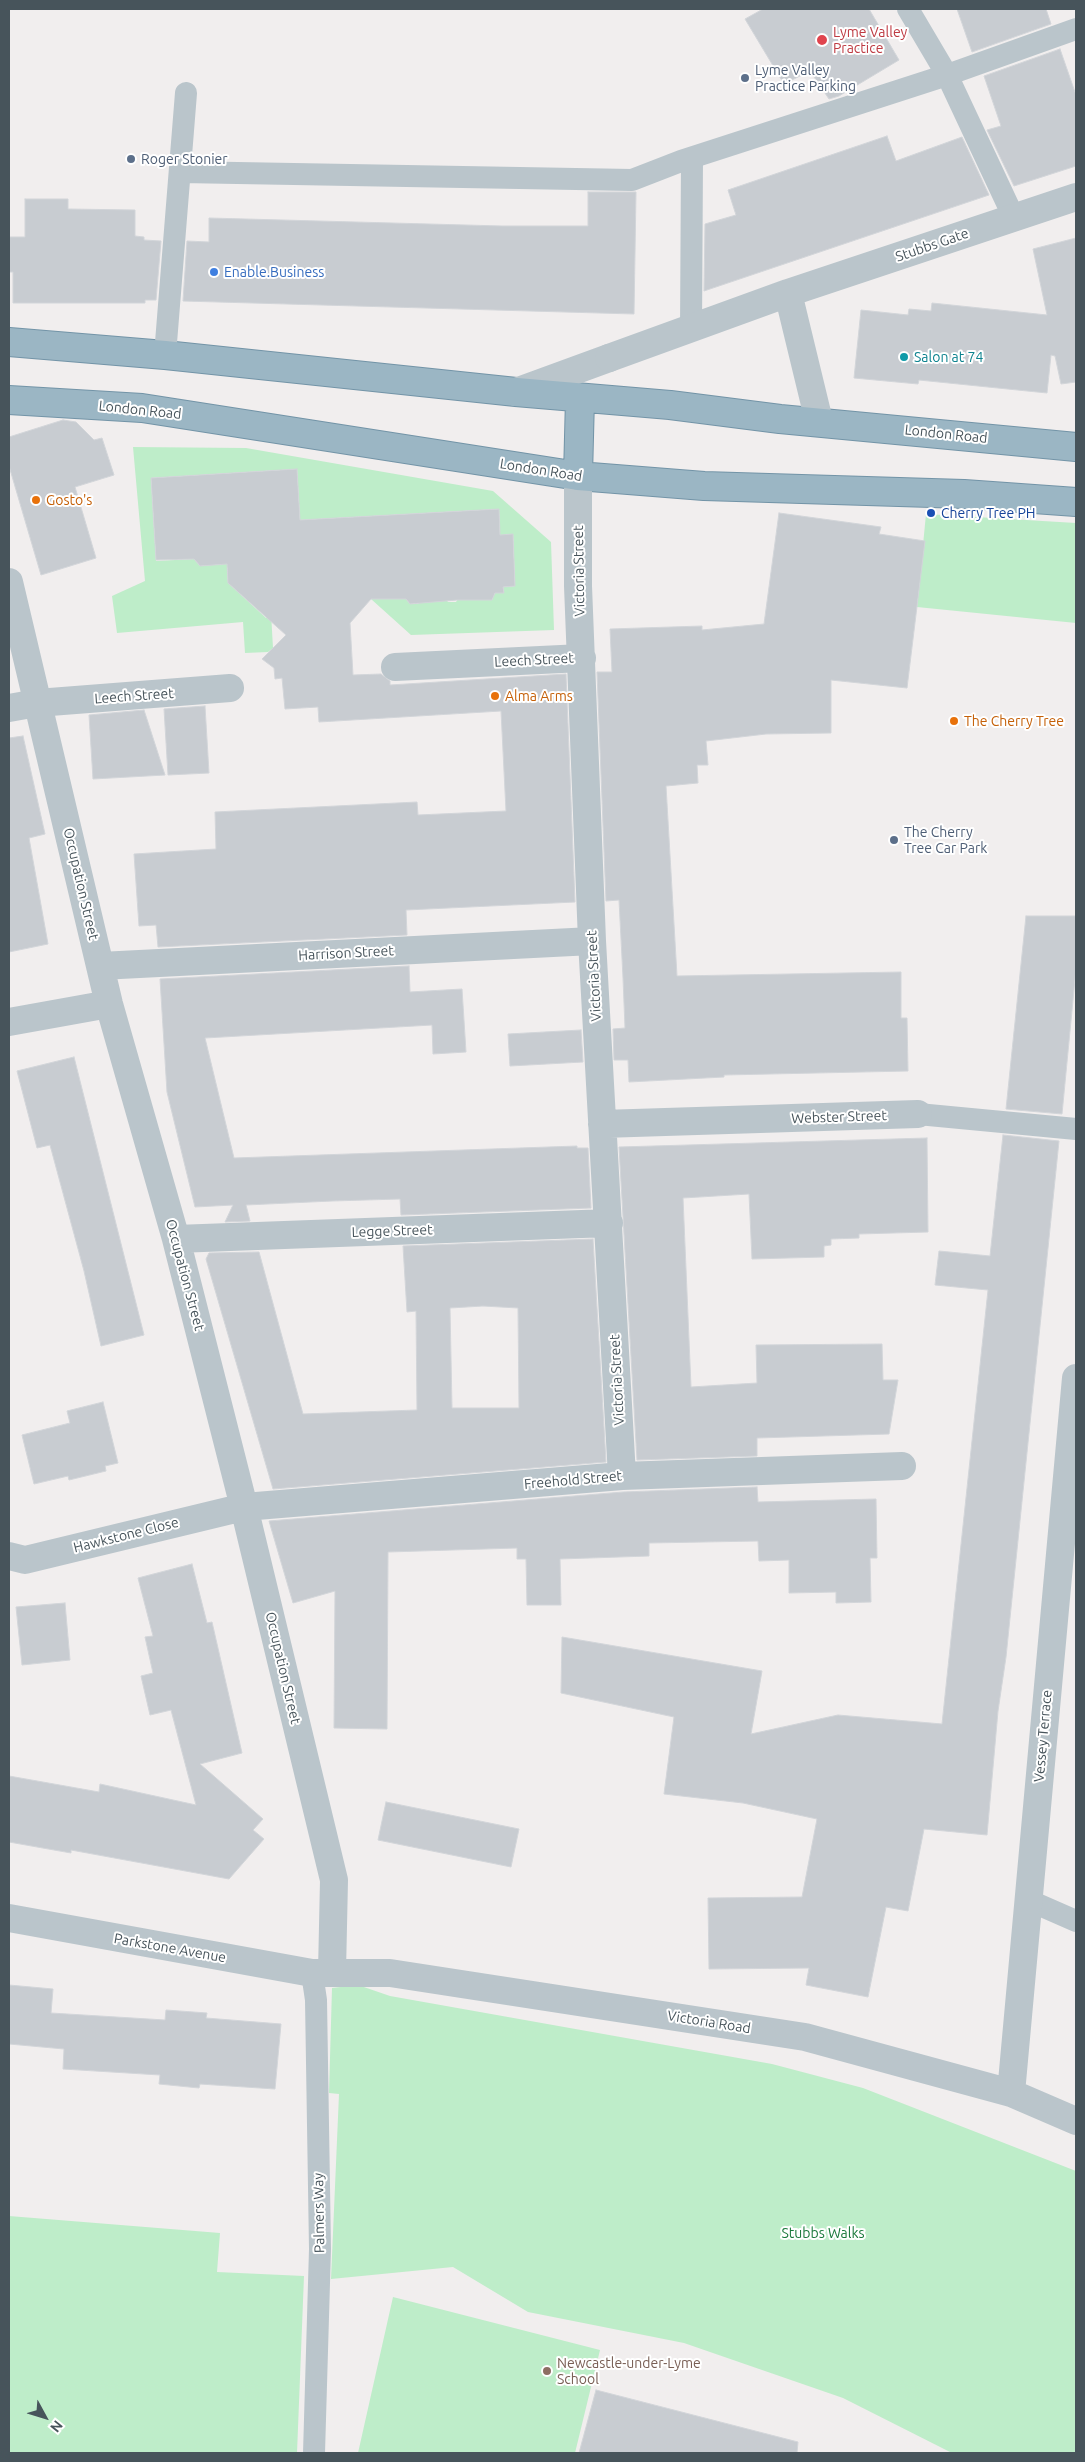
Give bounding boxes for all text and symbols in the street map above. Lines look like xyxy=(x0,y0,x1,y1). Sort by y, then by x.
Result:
place label: Lyme Valley Practice xyxy=(833,24,907,56)
marker: Lyme Valley Practice xyxy=(815,33,829,47)
place label: Lyme Valley Practice Parking xyxy=(755,62,856,94)
marker: Lyme Valley Practice Parking xyxy=(739,72,751,84)
place label: Roger Stonier xyxy=(141,151,228,167)
marker: Roger Stonier xyxy=(125,153,137,165)
street label: Stubbs Gate xyxy=(893,225,971,265)
place label: Enable.Business xyxy=(224,264,324,280)
marker: Enable.Business xyxy=(208,266,220,278)
place label: Salon at 74 xyxy=(914,349,983,365)
marker: Salon at 74 xyxy=(898,351,910,363)
street label: London Road xyxy=(98,397,182,423)
street label: London Road xyxy=(904,421,988,447)
street label: London Road xyxy=(499,455,583,485)
place label: Gosto's xyxy=(46,492,92,508)
marker: Gosto's xyxy=(30,494,42,506)
place label: Cherry Tree PH xyxy=(941,505,1036,521)
marker: Cherry Tree PH xyxy=(925,507,937,519)
street label: Victoria Street xyxy=(570,525,588,617)
street label: Leech Street xyxy=(494,650,574,670)
street label: Leech Street xyxy=(94,685,174,707)
place label: Alma Arms xyxy=(505,688,573,704)
marker: Alma Arms xyxy=(489,690,501,702)
place label: The Cherry Tree xyxy=(964,713,1064,729)
marker: The Cherry Tree xyxy=(948,715,960,727)
place label: The Cherry Tree Car Park xyxy=(904,824,987,856)
street label: Occupation Street xyxy=(60,826,102,942)
marker: The Cherry Tree Car Park xyxy=(888,834,900,846)
street label: Victoria Street xyxy=(583,930,605,1022)
street label: Harrison Street xyxy=(298,942,394,964)
street label: Webster Street xyxy=(791,1107,887,1127)
street label: Occupation Street xyxy=(162,1217,208,1333)
street label: Legge Street xyxy=(351,1221,433,1241)
street label: Victoria Street xyxy=(606,1334,628,1426)
street label: Freehold Street xyxy=(523,1467,623,1493)
street label: Hawkstone Close xyxy=(72,1514,180,1556)
street label: Occupation Street xyxy=(262,1610,304,1726)
street label: Vessey Terrace xyxy=(1031,1689,1055,1783)
street label: Parkstone Avenue xyxy=(113,1930,227,1966)
street label: Victoria Road xyxy=(666,2007,752,2037)
street label: Palmers Way xyxy=(310,2173,328,2253)
park label: Stubbs Walks xyxy=(781,2225,865,2241)
place label: Newcastle-under-Lyme School xyxy=(557,2355,701,2388)
marker: Newcastle-under-Lyme School xyxy=(541,2365,553,2377)
north arrow xyxy=(20,2392,70,2442)
text: N xyxy=(47,2417,66,2436)

